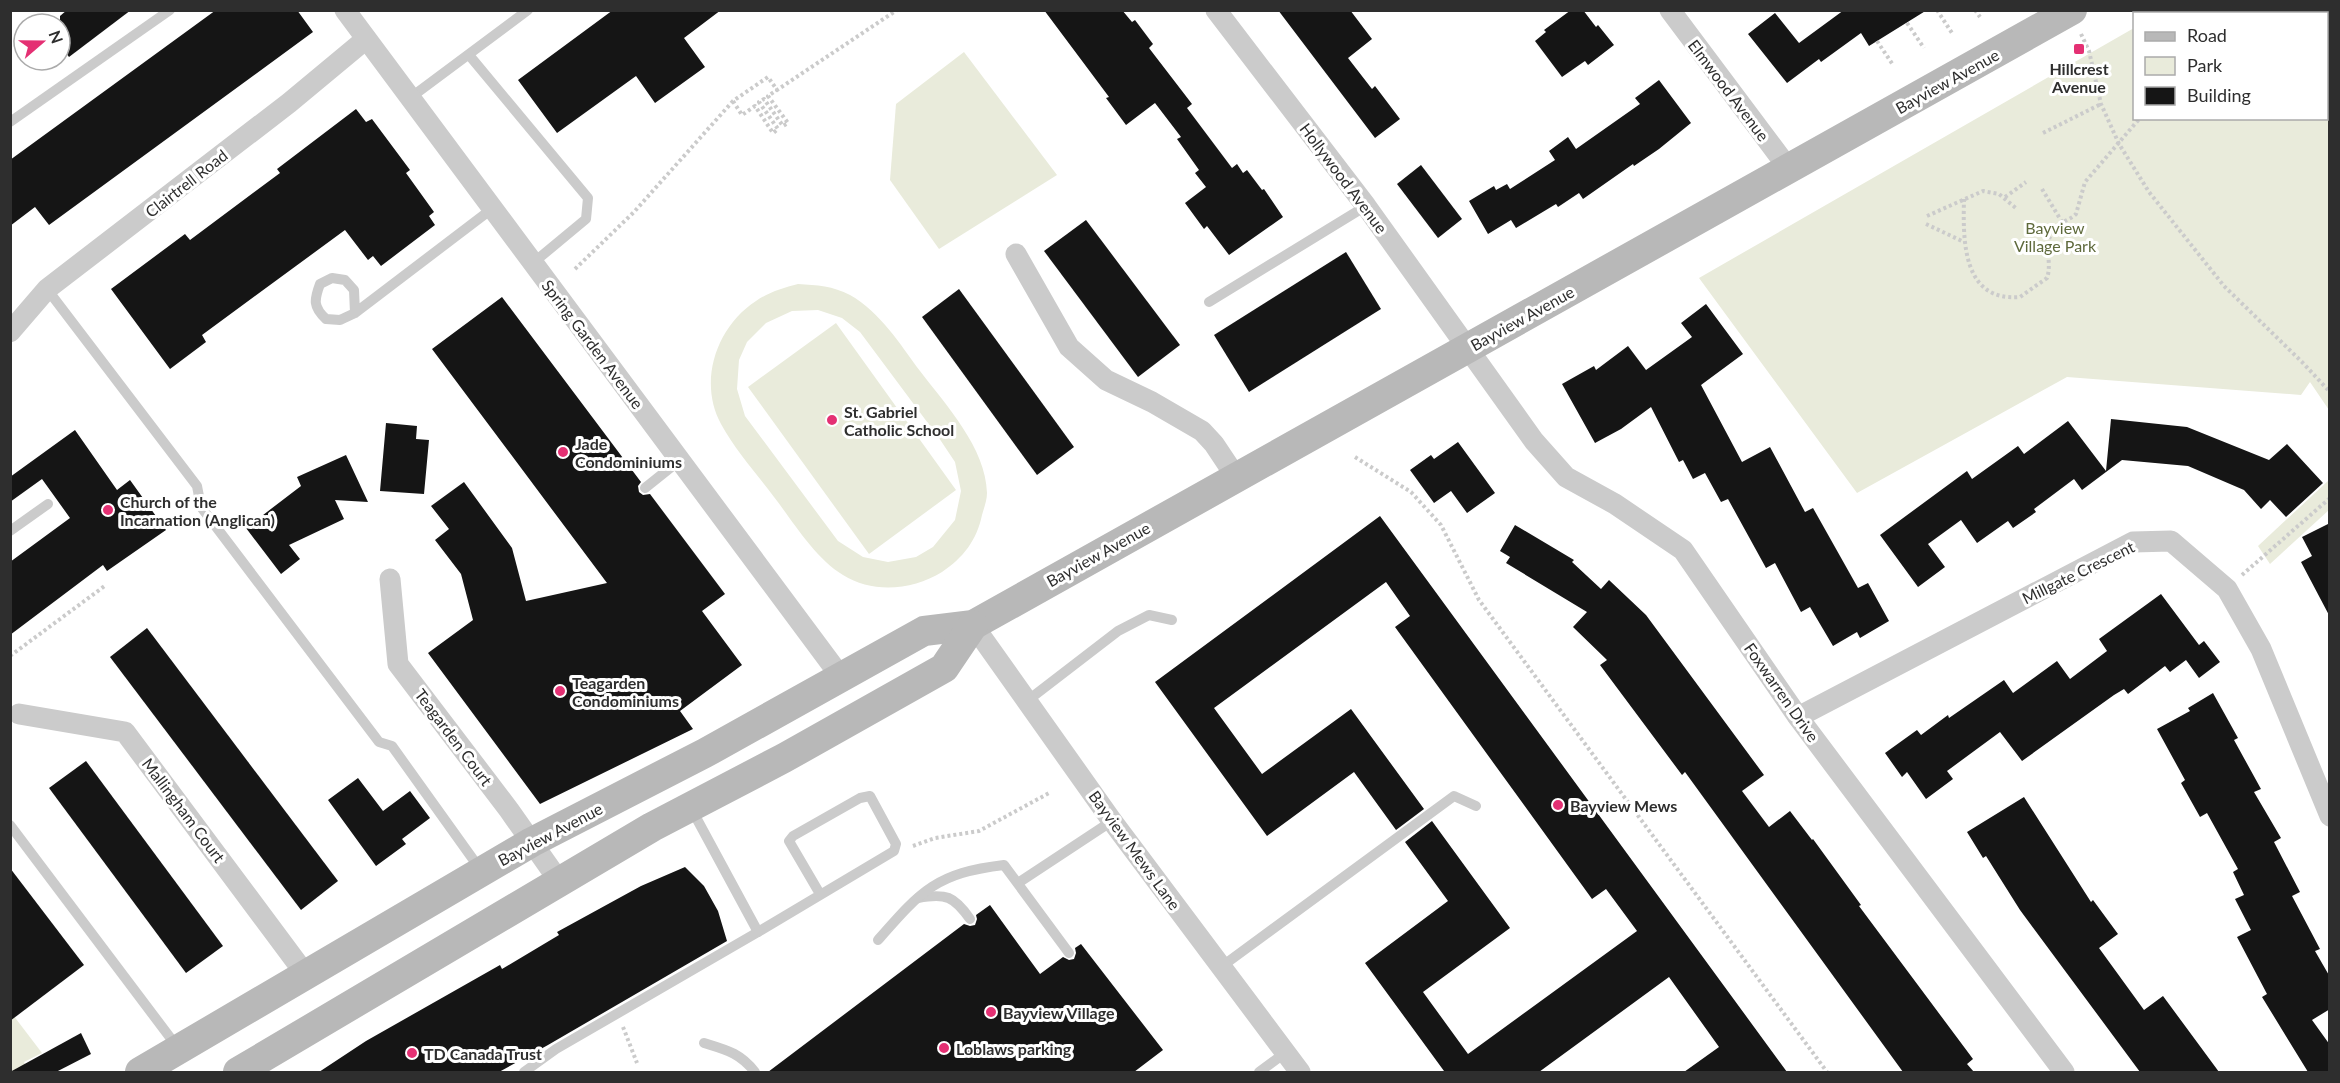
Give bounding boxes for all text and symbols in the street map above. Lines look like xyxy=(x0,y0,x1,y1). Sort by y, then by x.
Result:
north arrow xyxy=(12,12,72,72)
legend xyxy=(2133,12,2328,120)
text: Road xyxy=(2187,24,2227,46)
text: N xyxy=(46,28,68,46)
street label: Elmwood Avenue xyxy=(1685,36,1773,144)
marker: Hillcrest Avenue xyxy=(2072,42,2086,56)
street label: Bayview Avenue xyxy=(1892,45,2002,117)
text: Park xyxy=(2187,54,2223,76)
place label: Hillcrest Avenue xyxy=(2049,59,2109,96)
text: Building xyxy=(2187,84,2251,106)
street label: Hollywood Avenue xyxy=(1296,119,1392,237)
street label: Clairtrell Road xyxy=(141,145,231,221)
park label: Bayview Village Park xyxy=(2014,218,2097,255)
street label: Spring Garden Avenue xyxy=(538,276,648,412)
street label: Bayview Avenue xyxy=(1467,282,1577,354)
place label: St. Gabriel Catholic School xyxy=(844,402,954,439)
marker: St. Gabriel Catholic School xyxy=(825,413,839,427)
place label: Jade Condominiums xyxy=(575,434,682,471)
marker: Jade Condominiums xyxy=(556,445,570,459)
place label: Church of the Incarnation (Anglican) xyxy=(120,492,275,529)
marker: Church of the Incarnation (Anglican) xyxy=(101,503,115,517)
street label: Bayview Avenue xyxy=(1043,518,1153,590)
street label: Millgate Crescent xyxy=(2019,536,2137,607)
street label: Foxwarren Drive xyxy=(1741,639,1823,745)
place label: Teagarden Condominiums xyxy=(572,673,679,710)
marker: Teagarden Condominiums xyxy=(553,684,567,698)
street label: Teagarden Court xyxy=(411,685,497,789)
street label: Mallingham Court xyxy=(139,754,229,866)
street label: Bayview Mews Lane xyxy=(1085,787,1185,913)
place label: Bayview Mews xyxy=(1570,796,1677,815)
marker: Bayview Mews xyxy=(1551,798,1565,812)
street label: Bayview Avenue xyxy=(495,799,605,869)
place label: Bayview Village xyxy=(1003,1003,1115,1022)
marker: Bayview Village xyxy=(984,1005,998,1019)
place label: Loblaws parking xyxy=(956,1039,1072,1058)
marker: Loblaws parking xyxy=(937,1041,951,1055)
place label: TD Canada Trust xyxy=(424,1044,542,1063)
marker: TD Canada Trust xyxy=(405,1046,419,1060)

